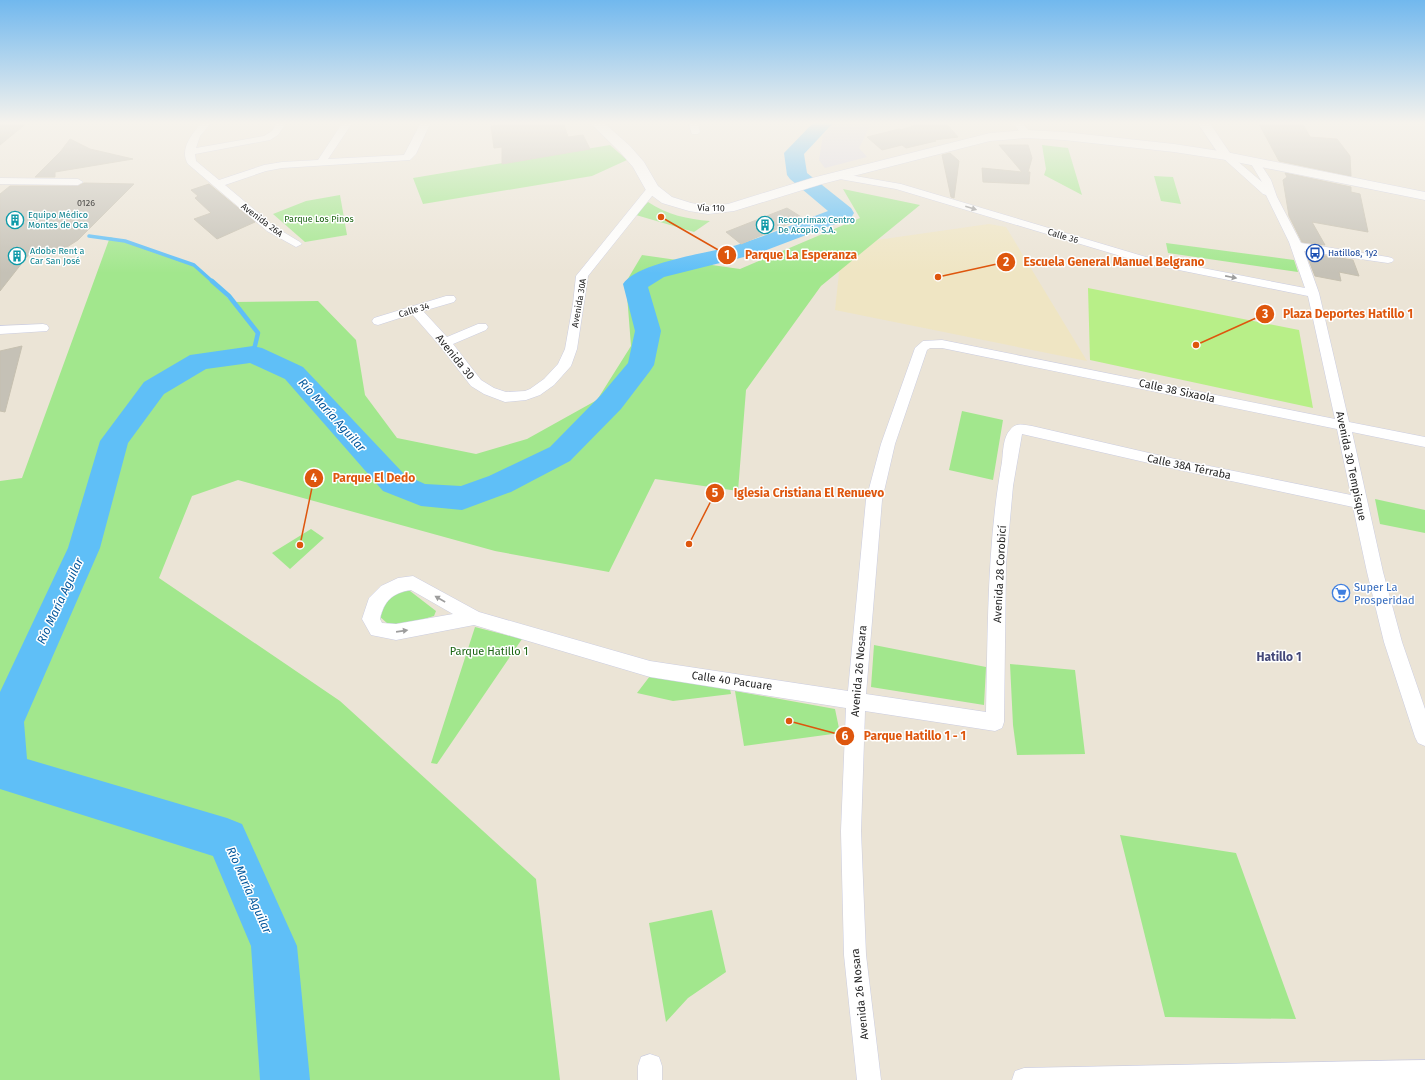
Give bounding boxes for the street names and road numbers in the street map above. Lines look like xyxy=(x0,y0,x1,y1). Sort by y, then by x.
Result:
street label: Avenida 26A xyxy=(239,201,285,239)
street label: Vía 110 xyxy=(697,203,725,213)
street label: Calle 36 xyxy=(1046,227,1080,245)
street label: Avenida 30A xyxy=(570,277,588,328)
street label: Calle 34 xyxy=(397,301,431,319)
street label: Avenida 30 xyxy=(433,332,477,382)
street label: Calle 38 Sixaola xyxy=(1138,377,1216,405)
street label: Avenida 30 Tempisque xyxy=(1333,410,1369,522)
street label: Calle 38A Térraba xyxy=(1146,452,1232,482)
street label: Avenida 28 Corobicí xyxy=(991,525,1009,623)
street label: Avenida 26 Nosara xyxy=(849,625,869,717)
street label: Calle 40 Pacuare xyxy=(691,669,773,693)
street label: Avenida 26 Nosara xyxy=(849,948,871,1040)

